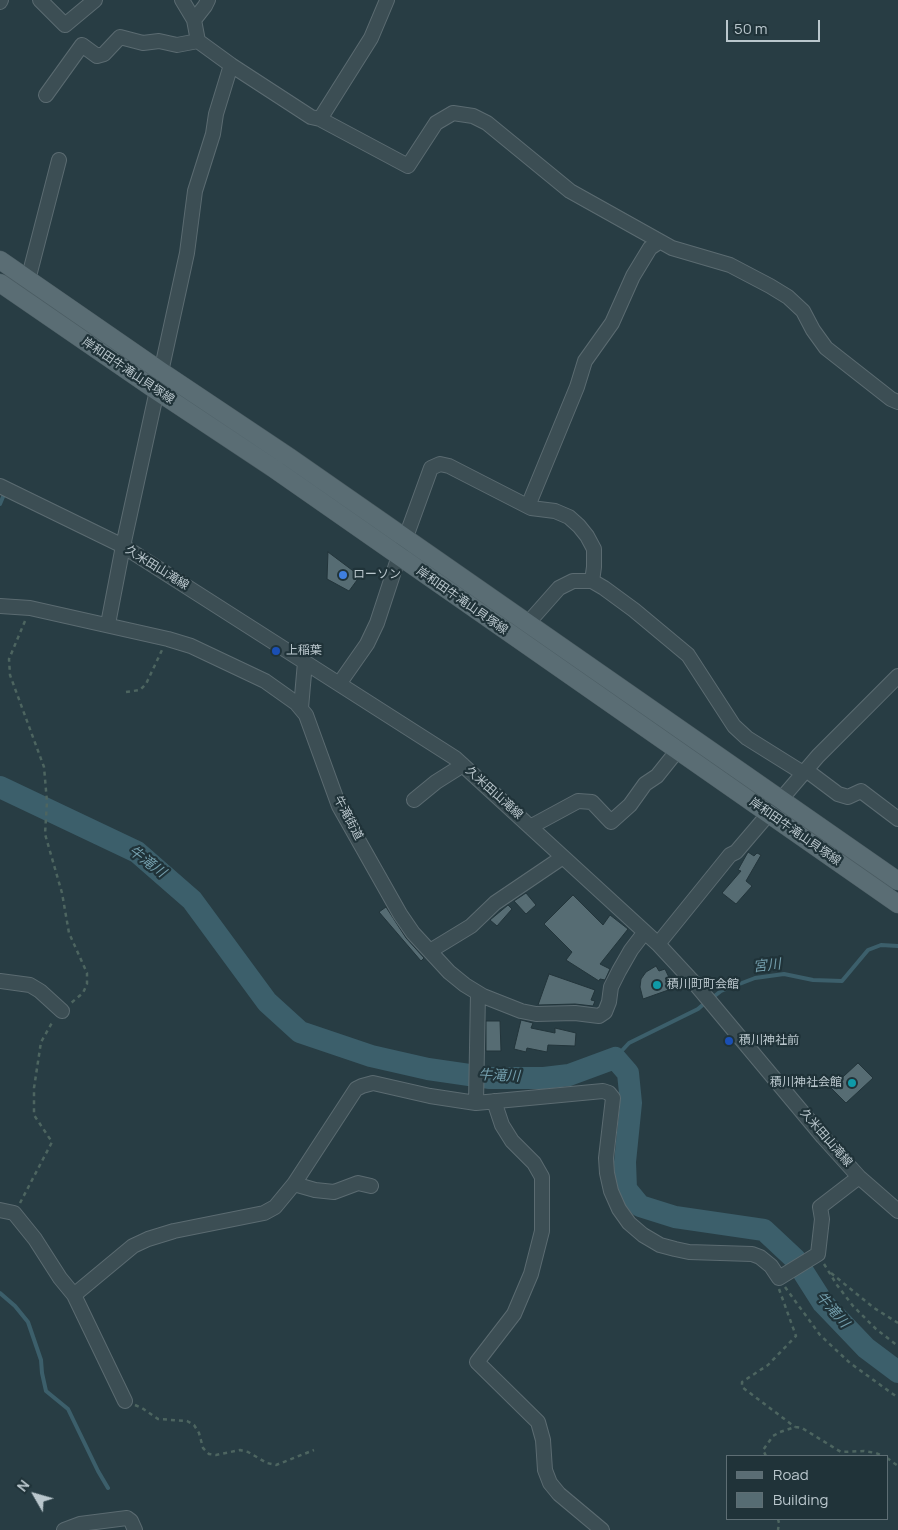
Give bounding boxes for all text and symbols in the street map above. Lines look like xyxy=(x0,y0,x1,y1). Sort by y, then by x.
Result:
scale bar xyxy=(728,10,822,42)
text: 50 m xyxy=(734,18,768,39)
street label: 岸和田牛滝山貝塚線 xyxy=(79,335,177,407)
street label: 久米田山滝線 xyxy=(123,543,191,593)
street label: 岸和田牛滝山貝塚線 xyxy=(414,564,510,638)
place label: ローソン xyxy=(353,568,401,582)
marker: ローソン xyxy=(337,569,349,581)
place label: 上稲葉 xyxy=(286,644,322,658)
marker: 上稲葉 xyxy=(270,645,282,657)
street label: 久米田山滝線 xyxy=(462,764,526,822)
street label: 牛滝街道 xyxy=(330,793,366,843)
street label: 岸和田牛滝山貝塚線 xyxy=(747,795,843,869)
water label: 牛滝川 xyxy=(125,843,169,881)
water label: 宮川 xyxy=(752,956,782,976)
place label: 積川町町会館 xyxy=(667,978,739,992)
marker: 積川町町会館 xyxy=(651,979,663,991)
place label: 積川神社前 xyxy=(739,1034,799,1048)
marker: 積川神社前 xyxy=(723,1035,735,1047)
water label: 牛滝川 xyxy=(478,1067,520,1085)
place label: 積川神社会館 xyxy=(770,1076,842,1090)
marker: 積川神社会館 xyxy=(846,1077,858,1089)
street label: 久米田山滝線 xyxy=(797,1106,855,1170)
water label: 牛滝川 xyxy=(812,1289,852,1331)
legend xyxy=(726,1455,888,1520)
text: Road xyxy=(773,1464,809,1485)
north arrow xyxy=(10,1470,60,1520)
text: N xyxy=(12,1476,33,1495)
text: Building xyxy=(773,1489,828,1510)

